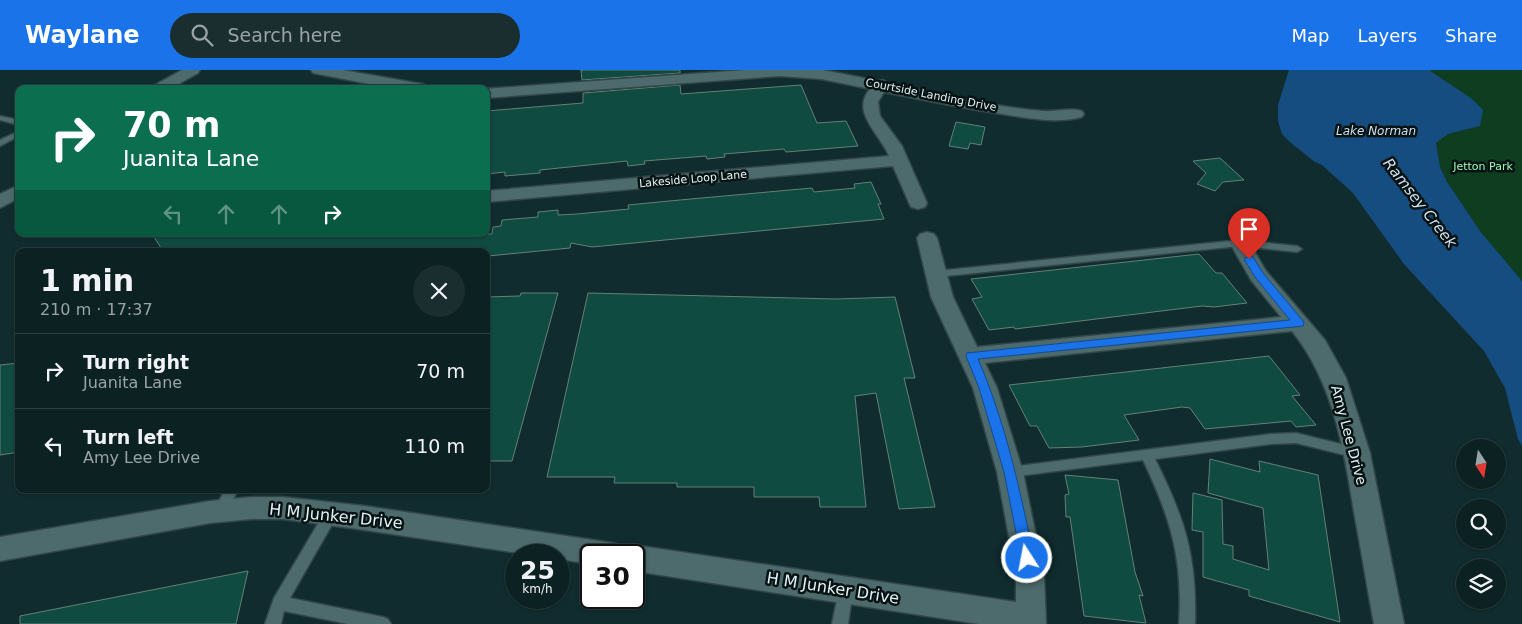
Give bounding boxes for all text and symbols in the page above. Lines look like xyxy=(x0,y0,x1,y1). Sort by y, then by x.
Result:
search box xyxy=(170,13,520,58)
text: Waylane xyxy=(25,21,140,49)
icon: search xyxy=(188,21,216,49)
text: Search here xyxy=(228,24,342,46)
text: Map xyxy=(1291,25,1329,46)
text: Layers xyxy=(1357,25,1417,46)
text: Share xyxy=(1445,25,1497,46)
street label: Courtside Landing Drive xyxy=(865,76,998,114)
icon: right xyxy=(40,105,105,170)
text: 70 m xyxy=(123,105,220,145)
water label: Lake Norman xyxy=(1336,124,1416,138)
text: Juanita Lane xyxy=(123,146,259,171)
water label: Ramsey Creek xyxy=(1379,155,1461,252)
park label: Jetton Park xyxy=(1452,160,1513,173)
street label: Lakeside Loop Lane xyxy=(639,168,748,190)
icon: left xyxy=(159,200,187,228)
icon: ahead xyxy=(212,200,240,228)
icon: ahead xyxy=(265,200,293,228)
icon: right xyxy=(318,200,346,228)
pin xyxy=(1228,208,1270,259)
icon: arrive xyxy=(1235,215,1263,243)
text: 1 min xyxy=(40,263,134,298)
button: close xyxy=(413,265,465,317)
text: 210 m · 17:37 xyxy=(40,300,153,319)
text: Turn right xyxy=(83,351,189,373)
icon: right xyxy=(40,357,68,385)
text: 70 m xyxy=(416,360,465,382)
text: Juanita Lane xyxy=(83,373,182,392)
street label: Amy Lee Drive xyxy=(1328,383,1370,487)
text: Turn left xyxy=(83,426,174,448)
icon: left xyxy=(40,432,68,460)
text: 110 m xyxy=(404,435,465,457)
north arrow xyxy=(1456,439,1506,489)
map controls xyxy=(1456,439,1506,609)
text: Amy Lee Drive xyxy=(83,448,200,467)
button: search xyxy=(1456,499,1506,549)
street label: H M Junker Drive xyxy=(268,500,404,532)
position arrow xyxy=(1000,531,1052,583)
speed limit sign: 30 xyxy=(580,544,645,609)
text: 25 xyxy=(520,556,555,585)
button: layers xyxy=(1456,559,1506,609)
street label: H M Junker Drive xyxy=(765,568,901,608)
text: km/h xyxy=(522,582,553,596)

